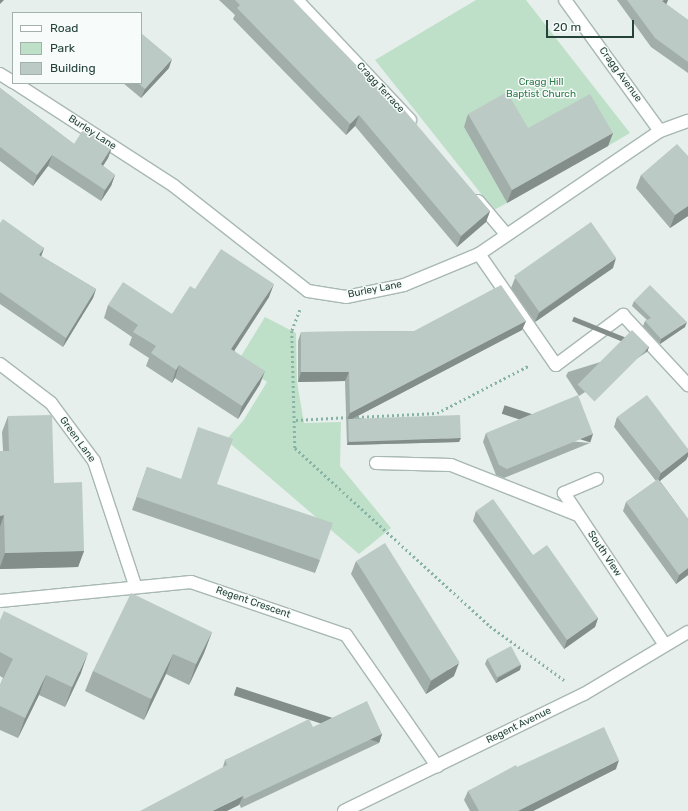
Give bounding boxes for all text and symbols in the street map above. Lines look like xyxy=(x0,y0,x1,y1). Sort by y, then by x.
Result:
legend xyxy=(12,12,142,84)
scale bar xyxy=(548,12,636,38)
text: 20 m xyxy=(553,20,581,34)
text: Road xyxy=(50,21,78,35)
text: Park xyxy=(50,41,75,55)
street label: Cragg Avenue xyxy=(596,45,644,105)
street label: Cragg Terrace xyxy=(353,60,407,116)
text: Building xyxy=(50,61,96,75)
park label: Cragg Hill Baptist Church xyxy=(506,76,576,100)
street label: Burley Lane xyxy=(66,113,118,153)
street label: Burley Lane xyxy=(347,279,403,301)
street label: Green Lane xyxy=(57,415,97,465)
street label: South View xyxy=(584,529,624,579)
street label: Regent Crescent xyxy=(214,585,292,621)
street label: Regent Avenue xyxy=(484,705,554,747)

